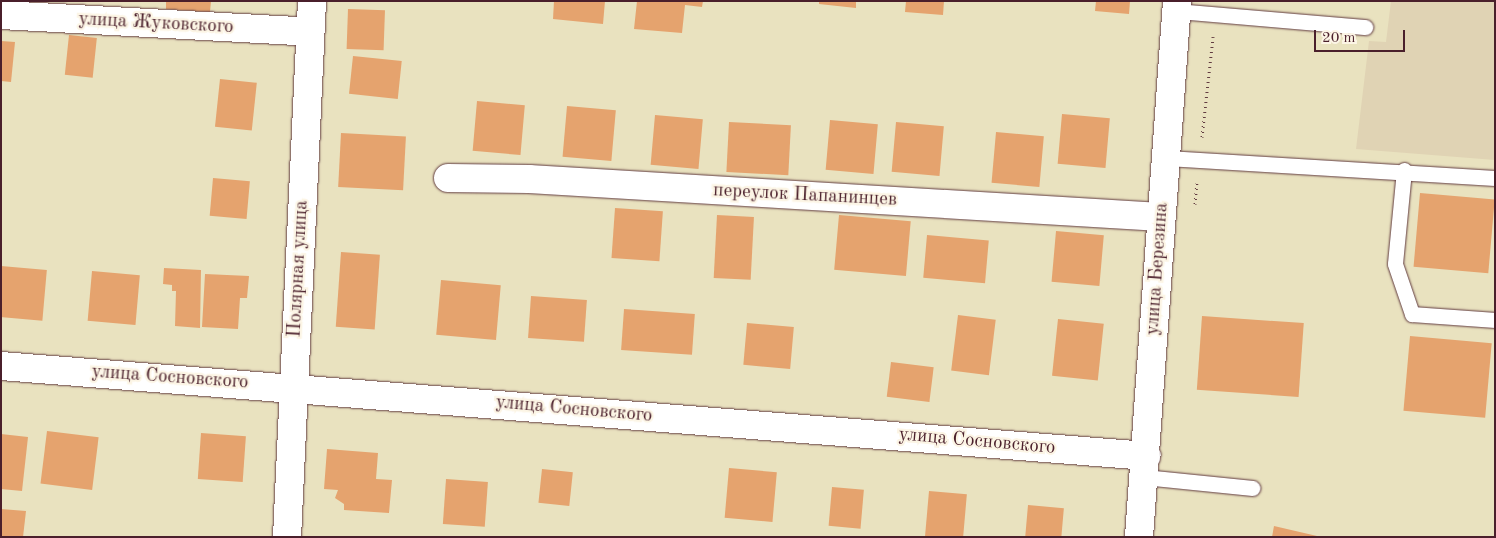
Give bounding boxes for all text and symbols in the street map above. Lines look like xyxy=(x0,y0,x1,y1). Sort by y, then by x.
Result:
street label: улица Жуковского xyxy=(78,9,234,39)
scale bar xyxy=(1316,20,1407,52)
text: 20 m xyxy=(1322,31,1356,46)
street label: переулок Папанинцев xyxy=(712,180,898,212)
street label: Полярная улица xyxy=(284,200,314,338)
street label: улица Березина xyxy=(1142,202,1174,336)
street label: улица Сосновского xyxy=(91,361,249,395)
street label: улица Сосновского xyxy=(495,392,653,428)
street label: улица Сосновского xyxy=(898,424,1056,460)

